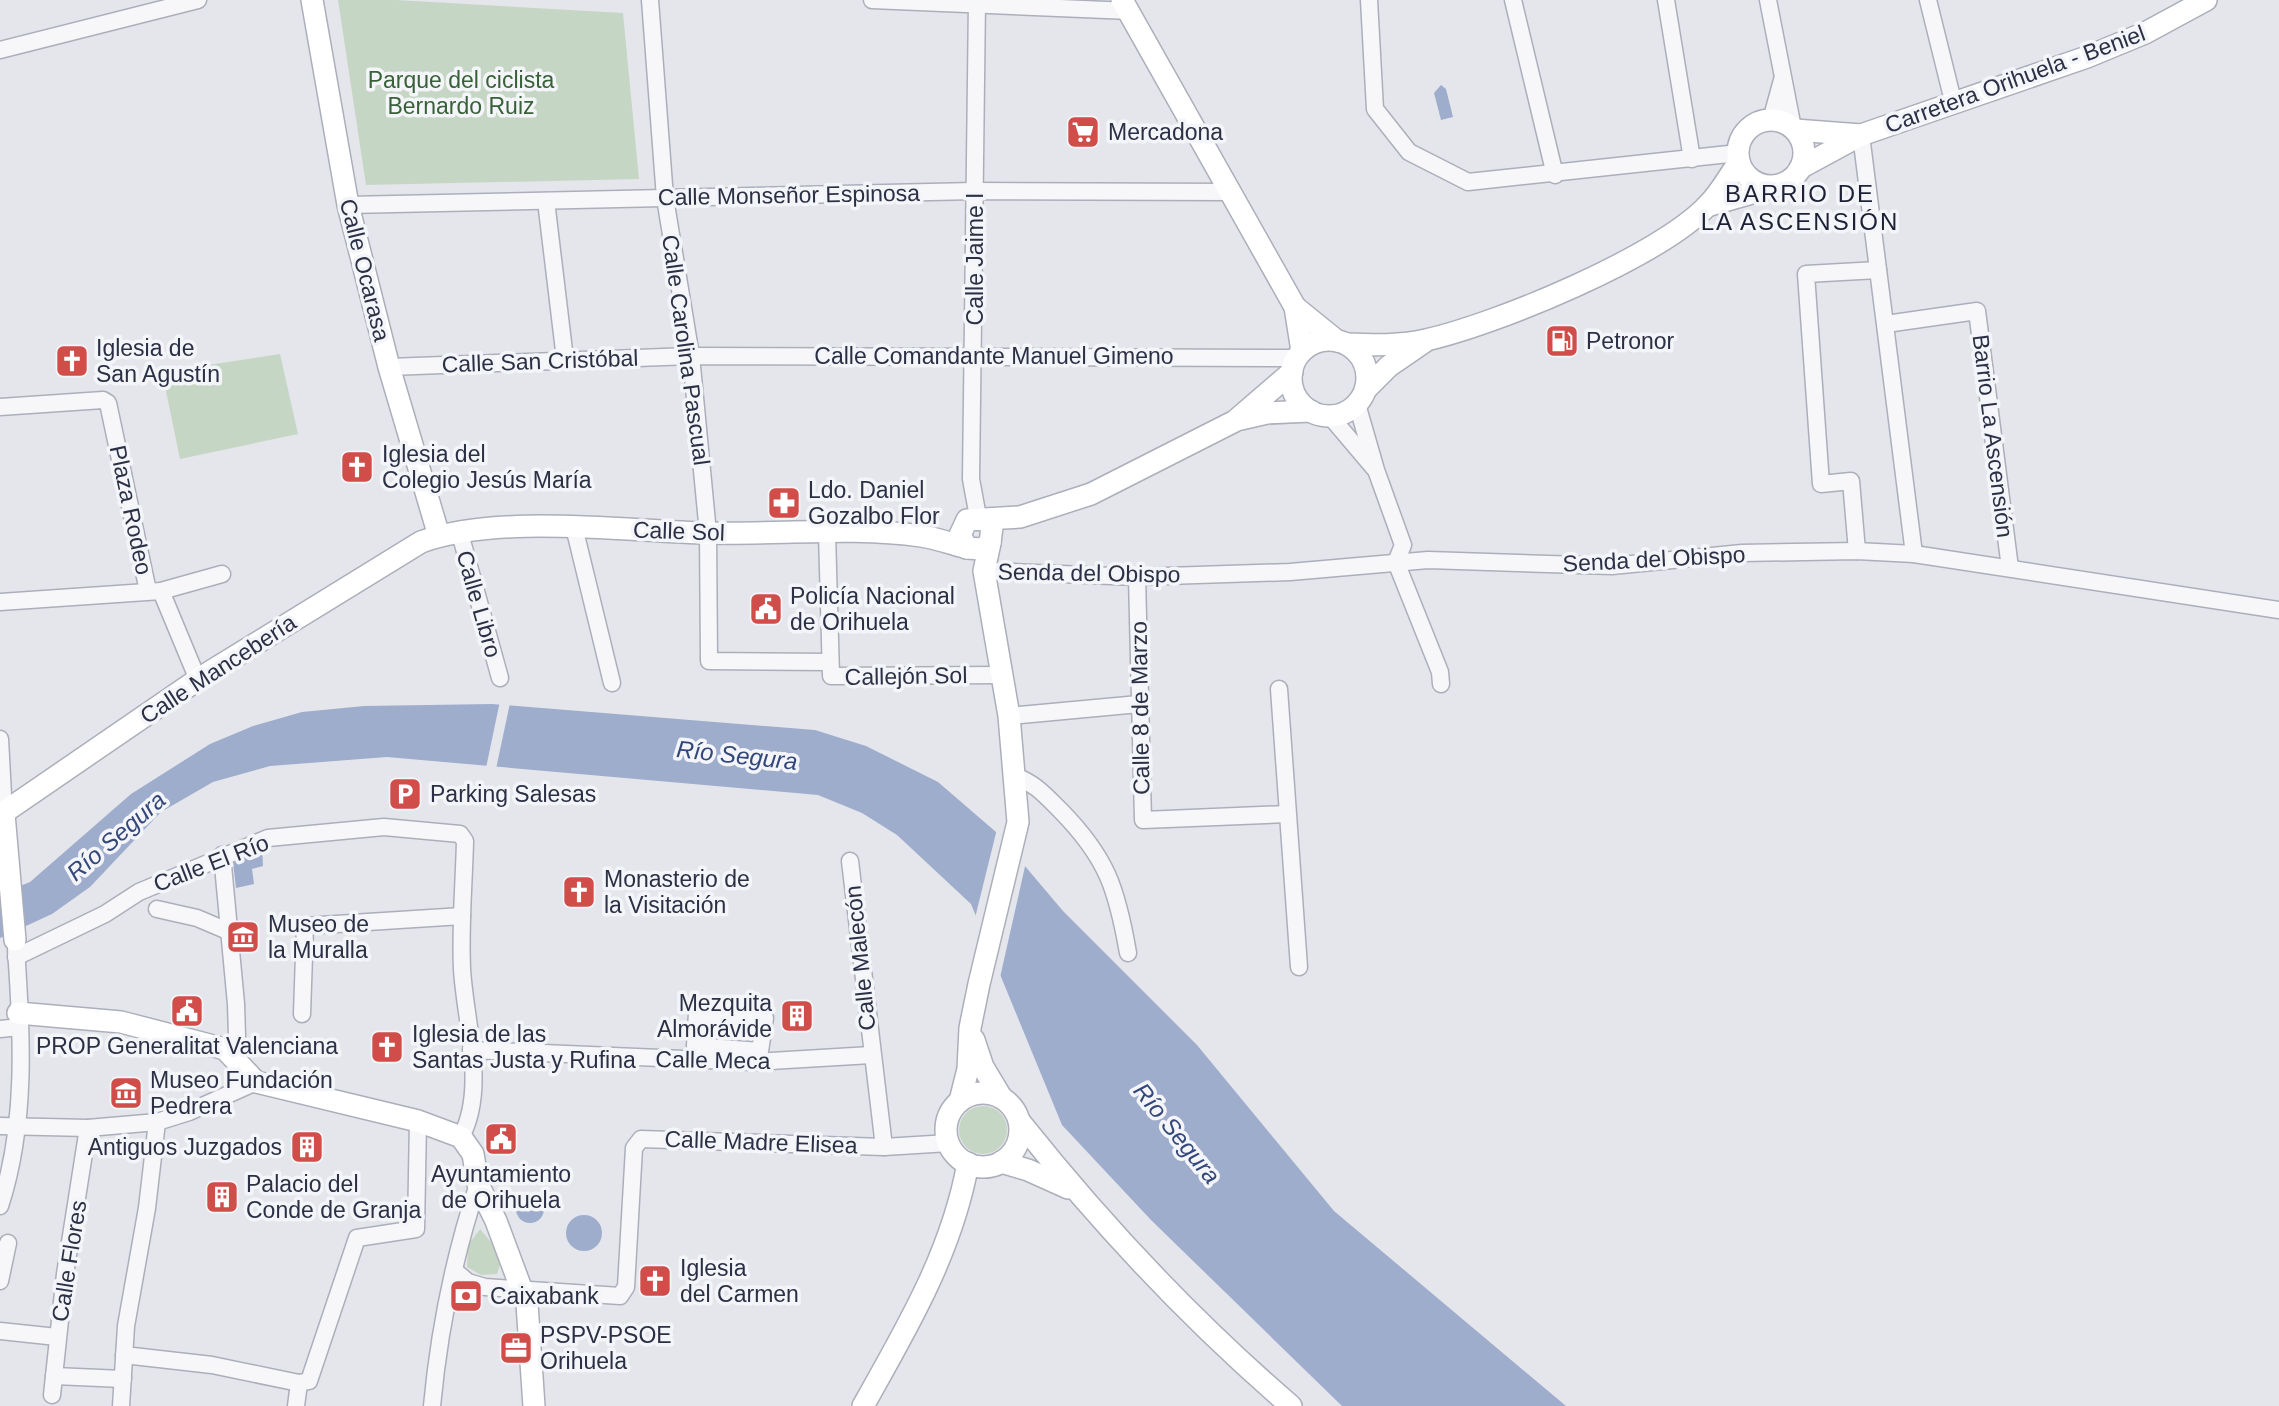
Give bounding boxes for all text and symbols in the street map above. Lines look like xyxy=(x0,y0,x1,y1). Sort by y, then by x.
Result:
street label: Carretera Orihuela - Beniel xyxy=(1881,20,2149,138)
park label: Parque del ciclista Bernardo Ruiz xyxy=(368,67,555,119)
supermarket icon: Mercadona xyxy=(1064,113,1102,151)
place label: Mercadona xyxy=(1108,119,1223,145)
street label: Calle Monseñor Espinosa xyxy=(658,180,920,210)
district label: BARRIO DE LA ASCENSIÓN xyxy=(1701,180,1899,235)
street label: Calle Jaime I xyxy=(962,193,988,325)
street label: Calle Ocarasa xyxy=(335,196,395,344)
street label: Calle Carolina Pascual xyxy=(657,233,715,467)
fuel station icon: Petronor xyxy=(1543,322,1581,360)
place label: Petronor xyxy=(1586,328,1675,354)
street label: Barrio La Ascensión xyxy=(1968,333,2018,539)
place label: Iglesia de San Agustín xyxy=(96,335,220,387)
church icon: Iglesia de San Agustín xyxy=(53,342,91,380)
street label: Calle Comandante Manuel Gimeno xyxy=(814,343,1174,369)
street label: Calle San Cristóbal xyxy=(441,345,639,377)
place label: Iglesia del Colegio Jesús María xyxy=(382,441,592,493)
street label: Plaza Rodeo xyxy=(105,443,157,577)
church icon: Iglesia del Colegio Jesús María xyxy=(338,448,376,486)
place label: Ldo. Daniel Gozalbo Flor xyxy=(808,477,940,529)
pharmacy icon: Ldo. Daniel Gozalbo Flor xyxy=(765,484,803,522)
street label: Calle Sol xyxy=(633,516,725,546)
street label: Senda del Obispo xyxy=(1562,541,1746,577)
street label: Calle Libro xyxy=(451,548,507,660)
street label: Senda del Obispo xyxy=(997,558,1181,588)
place label: Policía Nacional de Orihuela xyxy=(790,583,955,635)
public building icon: Policía Nacional de Orihuela xyxy=(747,590,785,628)
street label: Calle Mancebería xyxy=(135,609,301,729)
street label: Calle 8 de Marzo xyxy=(1125,621,1155,795)
street label: Callejón Sol xyxy=(844,662,968,690)
water label: Río Segura xyxy=(675,735,799,775)
parking icon: Parking Salesas xyxy=(386,775,424,813)
place label: Parking Salesas xyxy=(430,781,596,807)
water label: Río Segura xyxy=(61,786,171,886)
street label: Calle El Río xyxy=(150,829,272,897)
place label: Monasterio de la Visitación xyxy=(604,866,750,918)
church icon: Monasterio de la Visitación xyxy=(560,873,598,911)
street label: Calle Malecón xyxy=(839,884,881,1032)
place label: Museo de la Muralla xyxy=(268,911,369,963)
museum icon: Museo de la Muralla xyxy=(224,918,262,956)
place label: Mezquita Almorávide xyxy=(657,990,772,1042)
public building icon: PROP Generalitat Valenciana xyxy=(168,992,206,1030)
building icon: Mezquita Almorávide xyxy=(778,997,816,1035)
place label: Iglesia de las Santas Justa y Rufina xyxy=(412,1021,636,1073)
church icon: Iglesia de las Santas Justa y Rufina xyxy=(368,1028,406,1066)
place label: PROP Generalitat Valenciana xyxy=(36,1033,338,1059)
street label: Calle Meca xyxy=(655,1046,771,1074)
place label: Museo Fundación Pedrera xyxy=(150,1067,333,1119)
museum icon: Museo Fundación Pedrera xyxy=(107,1074,145,1112)
water label: Río Segura xyxy=(1128,1077,1226,1189)
public building icon: Ayuntamiento de Orihuela xyxy=(482,1120,520,1158)
street label: Calle Madre Elisea xyxy=(664,1126,858,1158)
building icon: Antiguos Juzgados xyxy=(288,1128,326,1166)
place label: Antiguos Juzgados xyxy=(88,1134,282,1160)
place label: Ayuntamiento de Orihuela xyxy=(431,1161,571,1213)
place label: Palacio del Conde de Granja xyxy=(246,1171,421,1223)
building icon: Palacio del Conde de Granja xyxy=(203,1178,241,1216)
street label: Calle Flores xyxy=(47,1198,91,1324)
place label: Iglesia del Carmen xyxy=(680,1255,799,1307)
church icon: Iglesia del Carmen xyxy=(636,1262,674,1300)
bank icon: Caixabank xyxy=(447,1277,485,1315)
place label: Caixabank xyxy=(490,1283,599,1309)
place label: PSPV-PSOE Orihuela xyxy=(540,1322,672,1374)
office icon: PSPV-PSOE Orihuela xyxy=(497,1329,535,1367)

